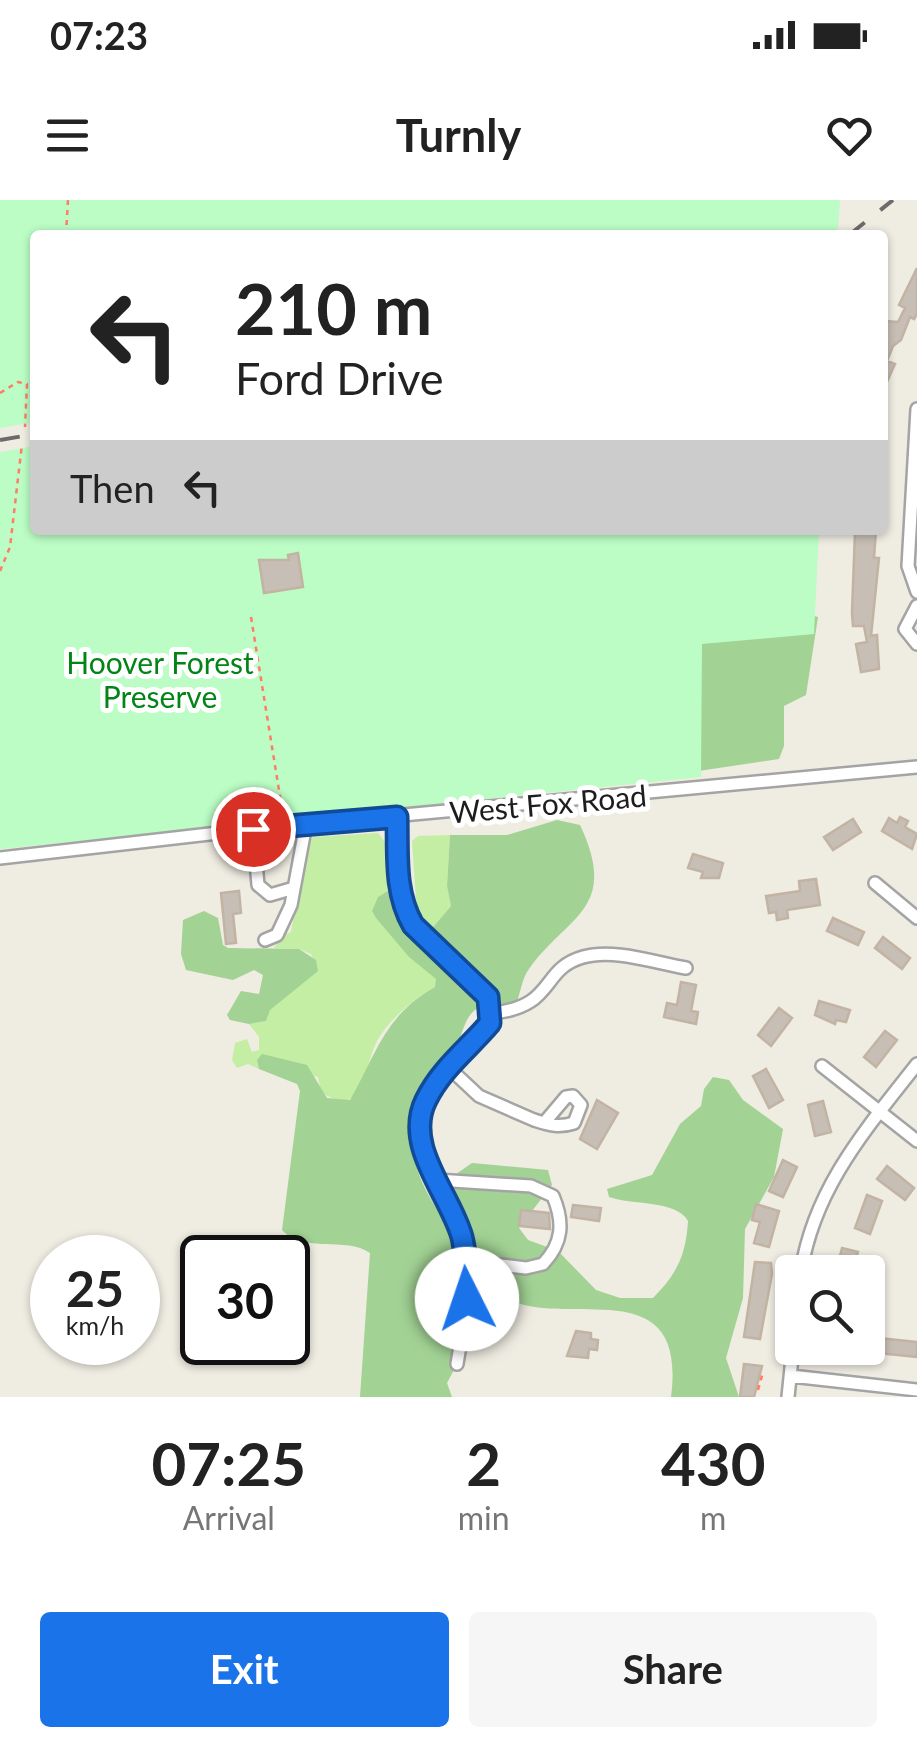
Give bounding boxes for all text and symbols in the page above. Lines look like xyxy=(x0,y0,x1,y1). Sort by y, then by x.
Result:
text: 07:23 xyxy=(50,12,148,58)
icon: menu xyxy=(40,108,95,163)
text: Turnly xyxy=(396,108,521,162)
icon: heart xyxy=(822,108,877,163)
text: 210 m xyxy=(235,266,432,350)
icon: left xyxy=(70,270,200,400)
text: Ford Drive xyxy=(235,351,444,405)
icon: left xyxy=(175,460,230,515)
text: Then xyxy=(70,465,155,511)
park label: Hoover Forest Preserve xyxy=(66,644,254,714)
street label: West Fox Road xyxy=(448,776,648,830)
pin xyxy=(211,787,296,872)
icon: arrive xyxy=(226,802,281,857)
speed limit sign: 30 xyxy=(180,1235,310,1365)
position arrow xyxy=(415,1247,519,1351)
map controls xyxy=(775,1255,885,1365)
button: search xyxy=(775,1255,885,1365)
text: 25 xyxy=(66,1258,124,1318)
text: km/h xyxy=(66,1310,124,1340)
text: 07:25 xyxy=(152,1427,306,1499)
text: 2 xyxy=(466,1427,501,1499)
text: 430 xyxy=(661,1427,765,1499)
text: Arrival xyxy=(183,1498,275,1537)
text: min xyxy=(458,1498,510,1537)
text: m xyxy=(700,1498,726,1537)
button: Exit xyxy=(40,1612,449,1727)
button: Share xyxy=(469,1612,877,1727)

